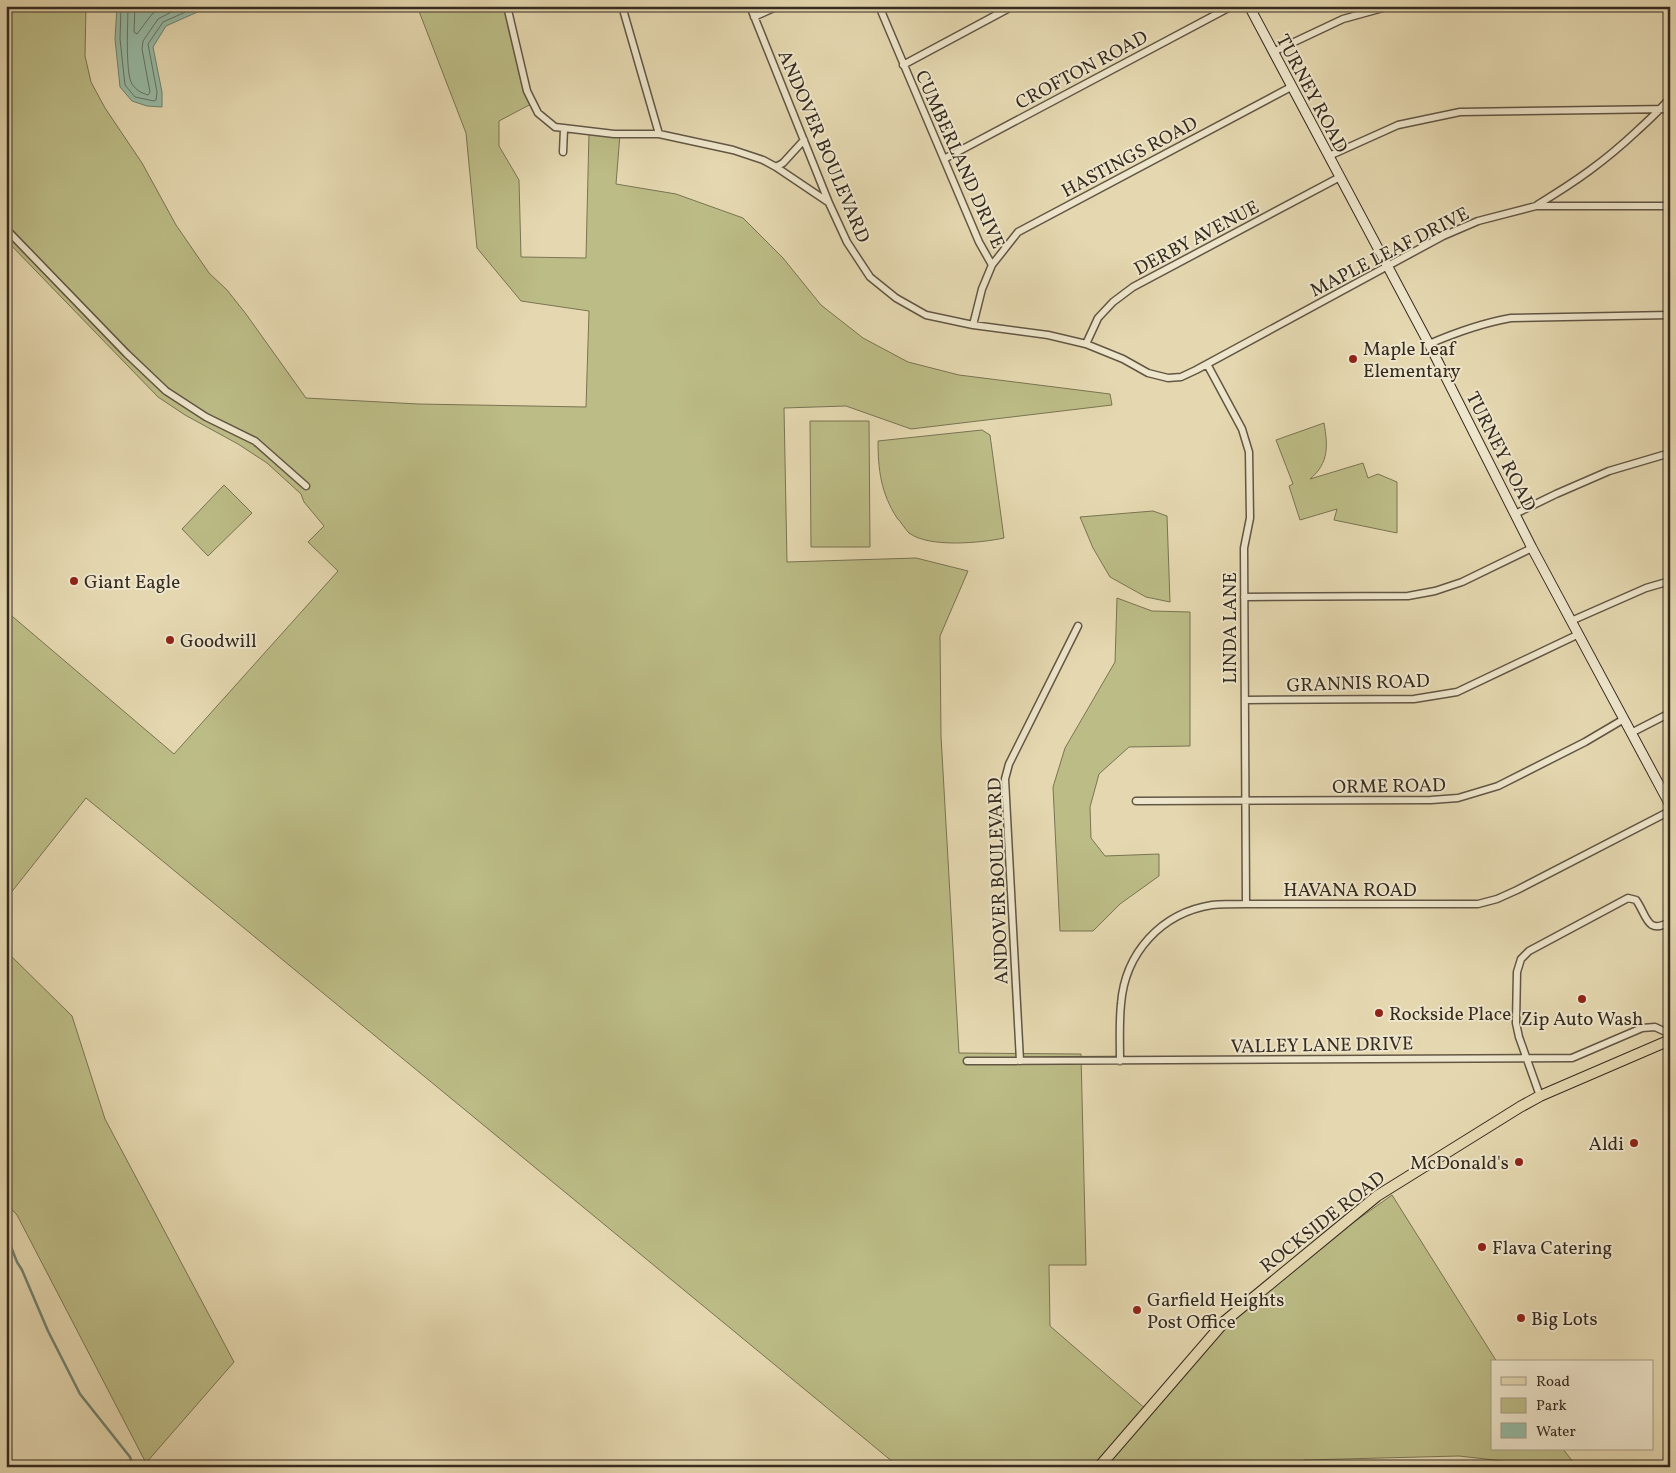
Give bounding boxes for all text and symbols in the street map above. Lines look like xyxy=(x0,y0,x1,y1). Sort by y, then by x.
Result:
street label: CROFTON ROAD xyxy=(1011,25,1153,117)
street label: TURNEY ROAD xyxy=(1269,30,1354,158)
street label: ANDOVER BOULEVARD xyxy=(771,46,876,247)
street label: CUMBERLAND DRIVE xyxy=(908,66,1010,253)
street label: HASTINGS ROAD xyxy=(1057,111,1203,205)
street label: DERBY AVENUE xyxy=(1130,195,1264,283)
street label: MAPLE LEAF DRIVE xyxy=(1306,201,1474,304)
place label: Maple Leaf Elementary xyxy=(1363,337,1461,385)
marker: Maple Leaf Elementary xyxy=(1347,353,1359,365)
street label: TURNEY ROAD xyxy=(1459,388,1542,516)
place label: Giant Eagle xyxy=(84,570,180,596)
street label: LINDA LANE xyxy=(1218,572,1244,684)
marker: Giant Eagle xyxy=(68,575,80,587)
place label: Goodwill xyxy=(180,629,257,655)
marker: Goodwill xyxy=(164,634,176,646)
street label: GRANNIS ROAD xyxy=(1286,669,1430,699)
street label: ORME ROAD xyxy=(1332,773,1446,801)
street label: ANDOVER BOULEVARD xyxy=(982,777,1016,985)
street label: HAVANA ROAD xyxy=(1283,878,1417,904)
marker: Zip Auto Wash xyxy=(1576,993,1588,1005)
place label: Rockside Place xyxy=(1389,1002,1511,1028)
marker: Rockside Place xyxy=(1373,1007,1385,1019)
place label: Zip Auto Wash xyxy=(1521,1007,1643,1033)
street label: VALLEY LANE DRIVE xyxy=(1230,1031,1414,1061)
place label: Aldi xyxy=(1589,1132,1624,1158)
marker: Aldi xyxy=(1628,1137,1640,1149)
place label: McDonald's xyxy=(1410,1151,1509,1177)
marker: McDonald's xyxy=(1513,1156,1525,1168)
street label: ROCKSIDE ROAD xyxy=(1255,1165,1391,1280)
place label: Flava Catering xyxy=(1492,1236,1612,1262)
marker: Flava Catering xyxy=(1476,1241,1488,1253)
place label: Garfield Heights Post Office xyxy=(1147,1288,1284,1336)
marker: Garfield Heights Post Office xyxy=(1131,1304,1143,1316)
place label: Big Lots xyxy=(1531,1307,1598,1333)
marker: Big Lots xyxy=(1515,1312,1527,1324)
legend xyxy=(1491,1360,1654,1450)
text: Road xyxy=(1536,1372,1570,1393)
text: Park xyxy=(1536,1396,1567,1417)
text: Water xyxy=(1536,1422,1576,1443)

